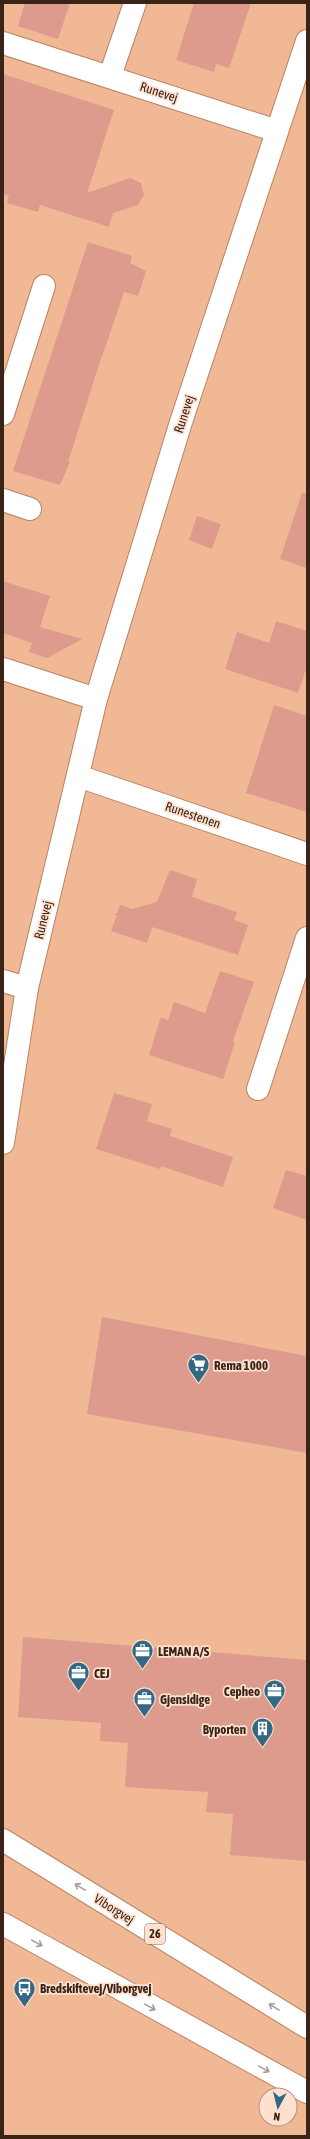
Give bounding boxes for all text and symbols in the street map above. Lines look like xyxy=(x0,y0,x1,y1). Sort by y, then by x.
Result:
street label: Runevej xyxy=(138,79,180,105)
street label: Runevej xyxy=(171,393,197,435)
street label: Runestenen xyxy=(163,799,223,831)
street label: Runevej xyxy=(31,899,55,941)
supermarket icon: Rema 1000 xyxy=(186,1352,212,1385)
place label: Rema 1000 xyxy=(214,1358,268,1373)
office icon: LEMAN A/S xyxy=(129,1638,155,1671)
place label: LEMAN A/S xyxy=(158,1644,210,1659)
office icon: CEJ xyxy=(66,1660,92,1693)
place label: CEJ xyxy=(94,1666,110,1681)
office icon: Cepheo xyxy=(262,1678,288,1711)
place label: Cepheo xyxy=(224,1684,260,1699)
office icon: Gjensidige xyxy=(131,1686,157,1719)
place label: Gjensidige xyxy=(160,1692,210,1707)
building icon: Byporten xyxy=(249,1716,275,1749)
place label: Byporten xyxy=(203,1722,246,1737)
one-way arrow xyxy=(74,1883,86,1891)
street label: Viborgvej xyxy=(91,1891,137,1927)
road number: 26 xyxy=(145,1924,165,1944)
one-way arrow xyxy=(31,1940,43,1948)
bus stop icon: Bredskiftevej/Viborgvej xyxy=(11,1975,37,2008)
place label: Bredskiftevej/Viborgvej xyxy=(40,1981,152,1996)
one-way arrow xyxy=(268,2002,280,2010)
one-way arrow xyxy=(144,2003,156,2011)
one-way arrow xyxy=(258,2066,270,2074)
north arrow xyxy=(258,2087,298,2127)
text: N xyxy=(273,2111,281,2123)

